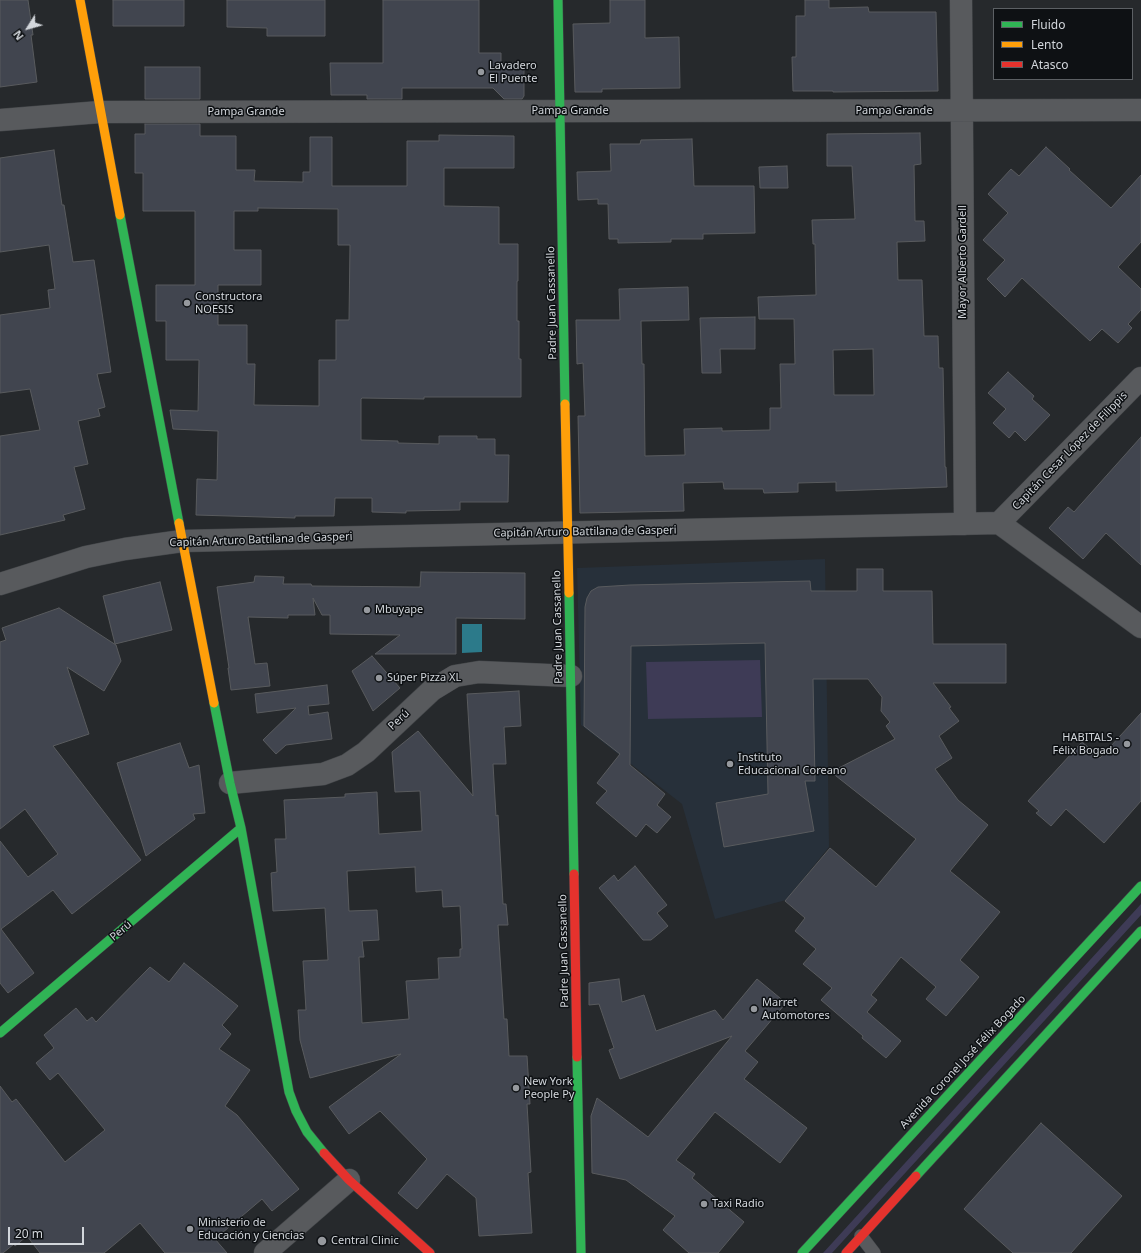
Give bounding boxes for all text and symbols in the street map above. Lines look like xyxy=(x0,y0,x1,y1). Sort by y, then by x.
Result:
north arrow xyxy=(8,8,48,48)
legend xyxy=(993,8,1133,80)
text: Fluido xyxy=(1031,16,1065,33)
text: N xyxy=(9,27,27,44)
text: Lento xyxy=(1031,36,1063,53)
text: Atasco xyxy=(1031,56,1069,73)
place label: Lavadero El Puente xyxy=(489,59,537,85)
marker: Lavadero El Puente xyxy=(476,67,486,77)
street label: Pampa Grande xyxy=(531,104,609,118)
street label: Pampa Grande xyxy=(855,104,933,118)
street label: Pampa Grande xyxy=(207,105,285,119)
street label: Mayor Alberto Gardell xyxy=(956,205,970,319)
street label: Padre Juan Cassanello xyxy=(544,246,560,360)
place label: Constructora NOESIS xyxy=(195,290,262,316)
marker: Constructora NOESIS xyxy=(182,298,192,308)
street label: Capitán Cesar López de Filippis xyxy=(1010,389,1130,513)
street label: Capitán Arturo Battilana de Gasperi xyxy=(493,524,677,540)
street label: Capitán Arturo Battilana de Gasperi xyxy=(169,530,353,550)
street label: Padre Juan Cassanello xyxy=(550,570,566,684)
place label: Mbuyape xyxy=(375,603,423,617)
marker: Mbuyape xyxy=(362,605,372,615)
place label: Súper Pizza XL xyxy=(387,671,461,685)
marker: Súper Pizza XL xyxy=(374,673,384,683)
street label: Perú xyxy=(386,707,412,733)
place label: HABITALS - Félix Bogado xyxy=(1053,731,1119,757)
marker: HABITALS - Félix Bogado xyxy=(1122,739,1132,749)
place label: Instituto Educacional Coreano xyxy=(738,751,846,777)
marker: Instituto Educacional Coreano xyxy=(725,759,735,769)
street label: Padre Juan Cassanello xyxy=(556,894,572,1008)
street label: Perú xyxy=(107,918,135,944)
street label: Avenida Coronel José Félix Bogado xyxy=(897,992,1029,1132)
place label: Marret Automotores xyxy=(762,996,830,1022)
marker: Marret Automotores xyxy=(749,1004,759,1014)
place label: New York People Py xyxy=(524,1075,574,1101)
marker: New York People Py xyxy=(511,1083,521,1093)
place label: Taxi Radio xyxy=(712,1197,764,1211)
marker: Taxi Radio xyxy=(699,1199,709,1209)
place label: Ministerio de Educación y Ciencias xyxy=(198,1216,304,1242)
scale bar xyxy=(10,1219,86,1245)
marker: Ministerio de Educación y Ciencias xyxy=(185,1224,195,1234)
text: 20 m xyxy=(15,1225,43,1242)
place label: Central Clinic xyxy=(331,1234,399,1248)
marker: Central Clinic xyxy=(316,1235,328,1247)

